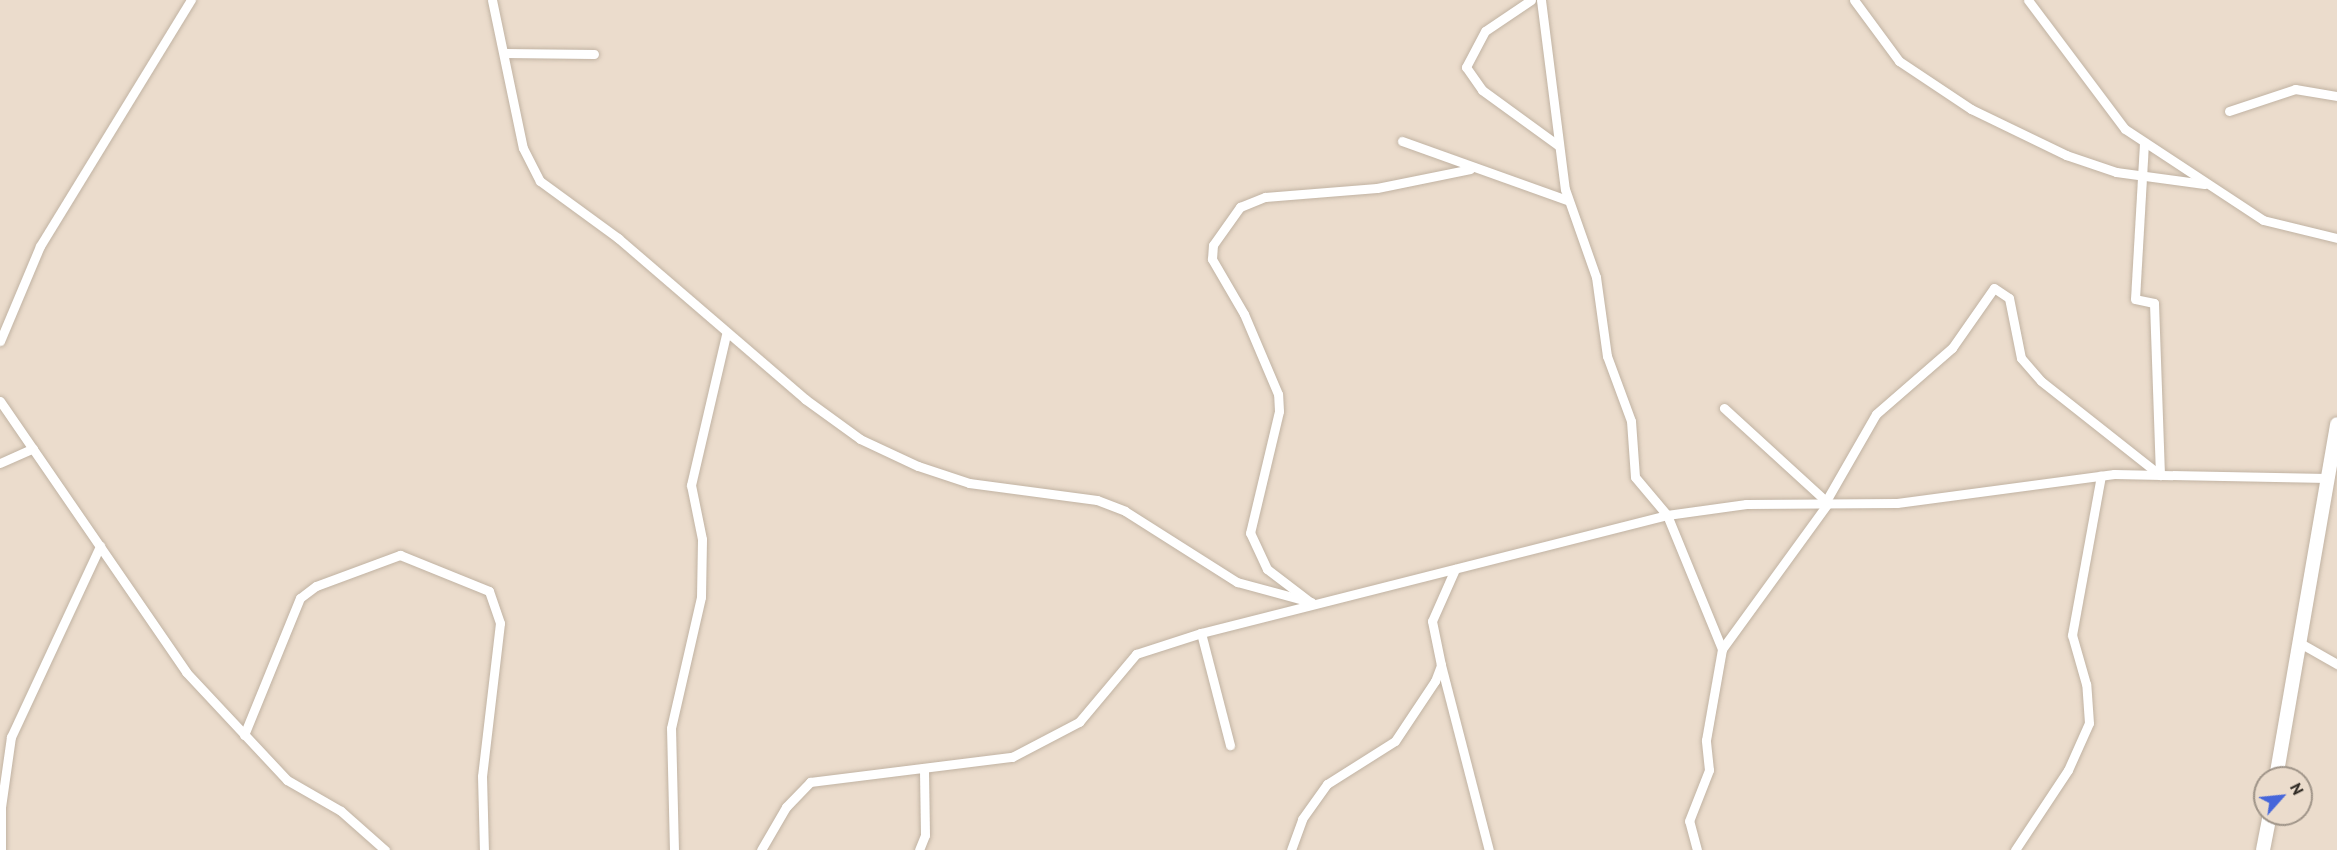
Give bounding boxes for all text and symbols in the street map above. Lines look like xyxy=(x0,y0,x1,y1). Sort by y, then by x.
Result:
north arrow xyxy=(2253,766,2313,826)
text: N xyxy=(2286,780,2309,798)

